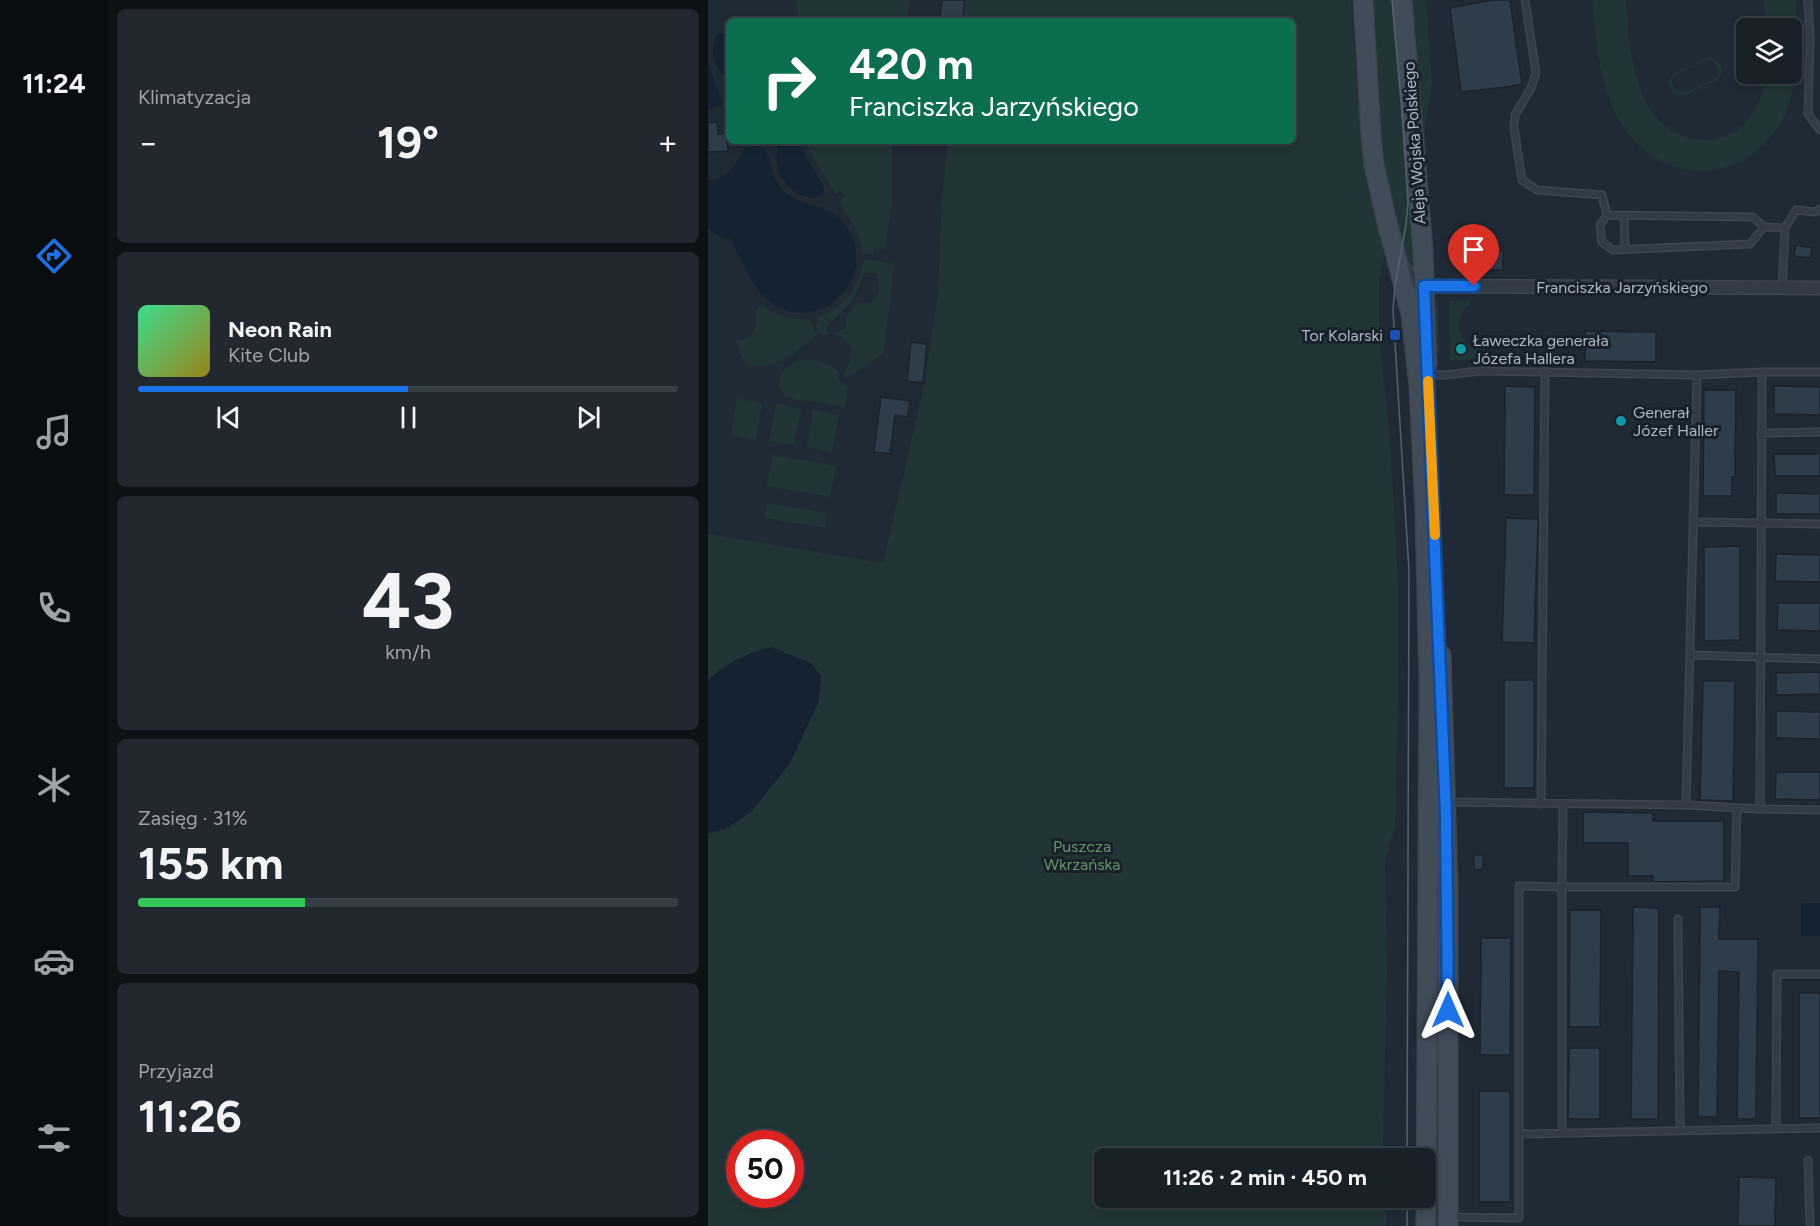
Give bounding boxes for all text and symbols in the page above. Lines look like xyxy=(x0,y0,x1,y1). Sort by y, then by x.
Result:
map controls xyxy=(1736,18,1802,84)
button: layers xyxy=(1736,18,1802,84)
text: 420 m xyxy=(849,39,974,90)
icon: right xyxy=(750,42,828,120)
street label: Aleja Wojska Polskiego xyxy=(1399,61,1430,225)
text: 11:24 xyxy=(22,67,86,100)
text: Klimatyzacja xyxy=(138,85,251,109)
text: Franciszka Jarzyńskiego xyxy=(849,90,1139,123)
text: 19° xyxy=(377,115,439,169)
text: − xyxy=(138,123,159,162)
text: + xyxy=(657,123,678,162)
pin xyxy=(1448,224,1499,286)
icon: arrive xyxy=(1457,233,1490,266)
icon: directions xyxy=(33,235,75,277)
street label: Franciszka Jarzyńskiego xyxy=(1536,278,1708,297)
text: Neon Rain xyxy=(228,316,332,343)
place label: Tor Kolarski xyxy=(1302,326,1383,345)
marker: Tor Kolarski xyxy=(1388,328,1402,342)
place label: Ławeczka generała Józefa Hallera xyxy=(1473,331,1609,368)
marker: Ławeczka generała Józefa Hallera xyxy=(1454,342,1468,356)
text: Kite Club xyxy=(228,343,310,367)
icon: previous xyxy=(212,401,245,434)
icon: pause xyxy=(392,401,425,434)
icon: next xyxy=(572,401,605,434)
place label: Generał Józef Haller xyxy=(1633,403,1719,440)
icon: music xyxy=(33,411,75,453)
marker: Generał Józef Haller xyxy=(1614,414,1628,428)
text: 43 xyxy=(362,554,454,648)
icon: phone xyxy=(33,587,75,629)
text: km/h xyxy=(385,640,431,664)
icon: climate xyxy=(33,764,75,806)
text: Zasięg · 31% xyxy=(138,806,247,830)
text: 155 km xyxy=(138,836,283,890)
park label: Puszcza Wkrzańska xyxy=(1044,837,1120,874)
icon: car xyxy=(33,940,75,982)
position arrow xyxy=(1416,978,1480,1042)
text: Przyjazd xyxy=(138,1059,214,1083)
text: 11:26 xyxy=(138,1089,242,1143)
icon: filters xyxy=(33,1117,75,1159)
speed limit sign: 50 xyxy=(726,1130,804,1208)
text: 11:26 · 2 min · 450 m xyxy=(1163,1164,1367,1191)

